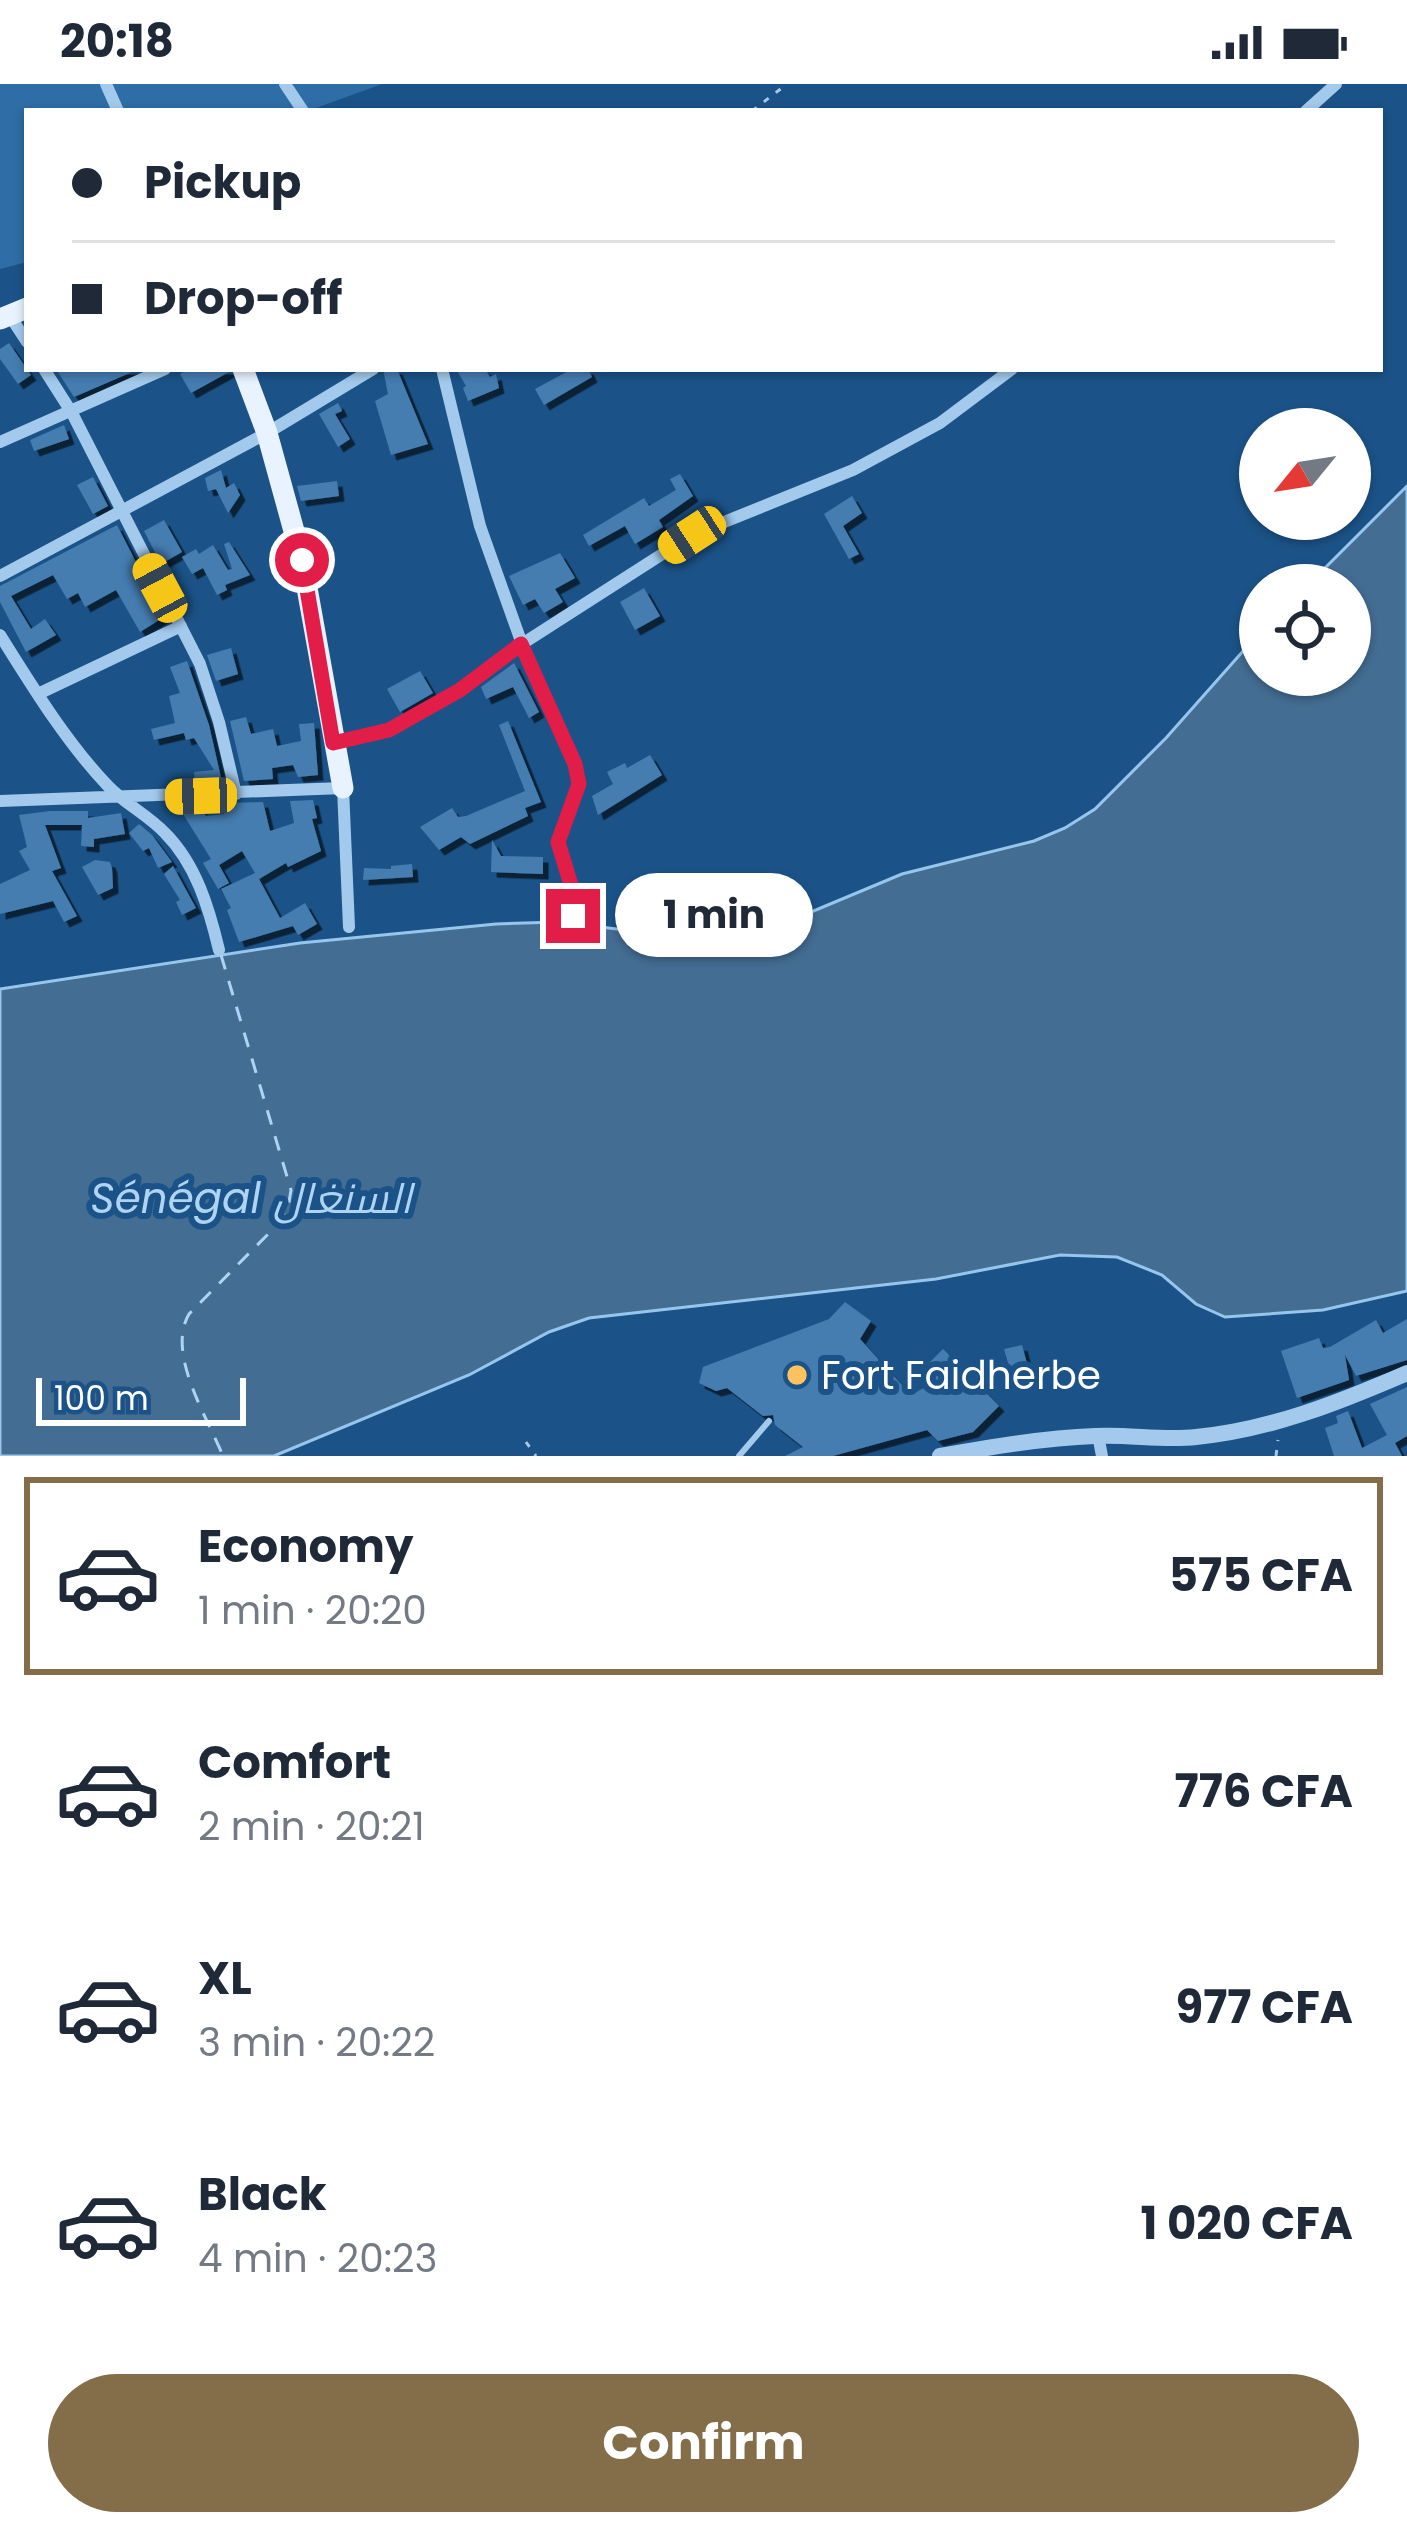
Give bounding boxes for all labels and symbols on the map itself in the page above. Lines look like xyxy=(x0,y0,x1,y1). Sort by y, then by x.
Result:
north arrow xyxy=(1239,408,1371,540)
car xyxy=(652,500,732,570)
route start xyxy=(275,533,329,587)
car xyxy=(127,548,193,628)
car xyxy=(164,777,238,815)
callout: 1 min xyxy=(615,874,813,958)
route end xyxy=(546,889,600,943)
water label: Sénégal السنغال xyxy=(90,1169,415,1228)
place label: Fort Faidherbe xyxy=(821,1348,1101,1403)
marker: Fort Faidherbe xyxy=(784,1362,810,1388)
scale bar xyxy=(36,1372,246,1425)

